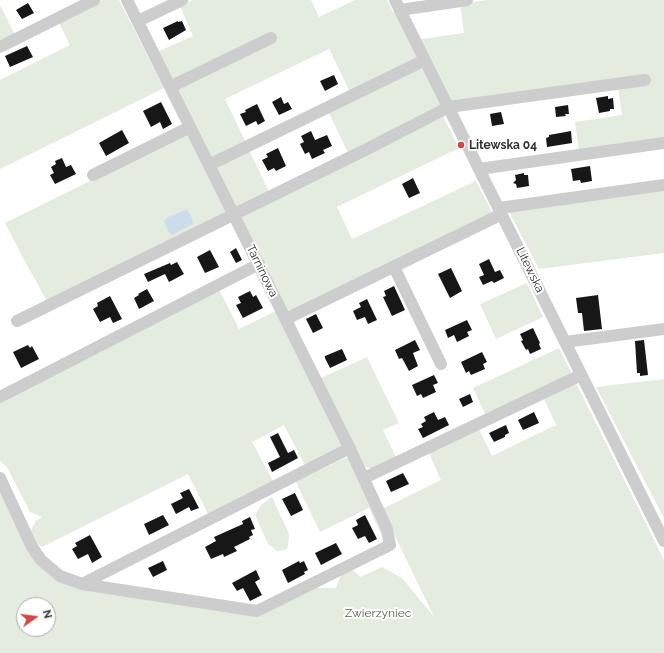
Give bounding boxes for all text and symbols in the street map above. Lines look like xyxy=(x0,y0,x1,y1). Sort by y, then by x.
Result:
place label: Litewska 04 xyxy=(469,138,537,152)
marker: Litewska 04 xyxy=(456,140,466,150)
street label: Tarninowa xyxy=(243,242,281,300)
street label: Litewska xyxy=(513,245,547,295)
north arrow xyxy=(16,597,56,637)
park label: Zwierzyniec xyxy=(345,606,411,620)
text: N xyxy=(40,609,54,620)

